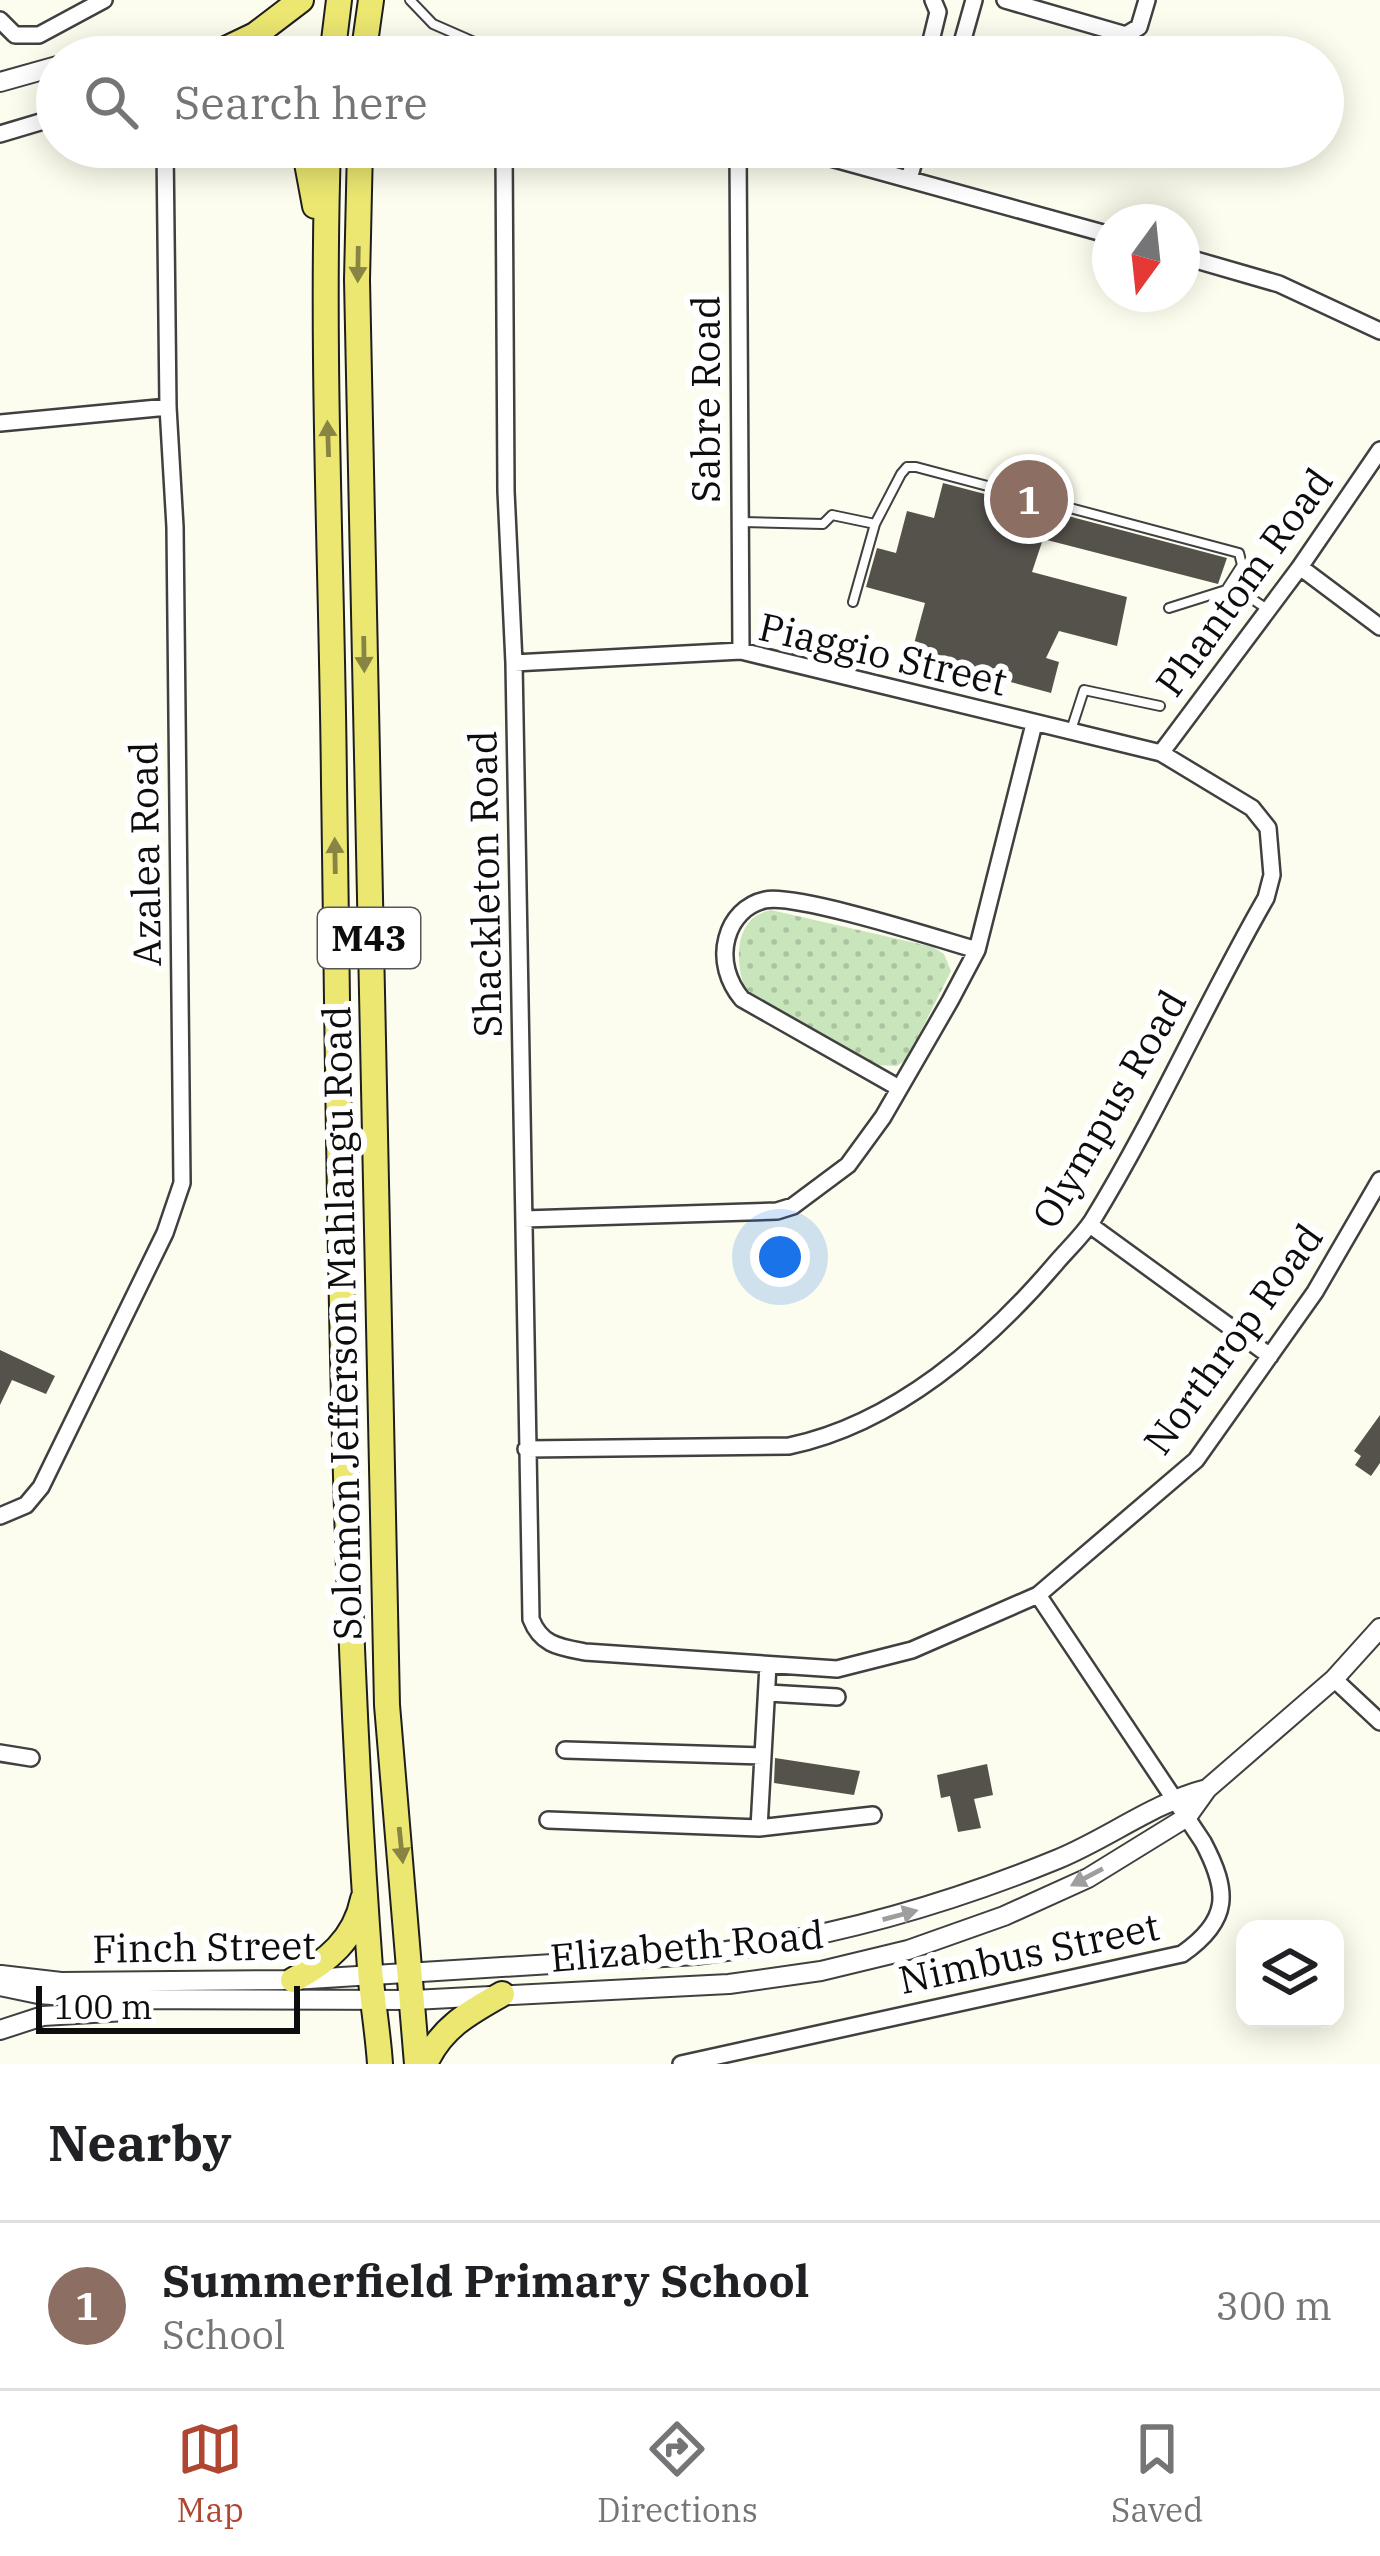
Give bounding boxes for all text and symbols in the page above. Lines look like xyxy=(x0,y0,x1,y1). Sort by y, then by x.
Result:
search box xyxy=(36,36,1344,168)
icon: search xyxy=(78,69,144,135)
text: Search here xyxy=(174,73,428,131)
north arrow xyxy=(1092,204,1200,312)
one-way arrow xyxy=(348,246,367,284)
street label: Sabre Road xyxy=(680,295,731,503)
one-way arrow xyxy=(318,419,337,457)
pin: 1 xyxy=(990,454,1068,544)
street label: Phantom Road xyxy=(1144,458,1344,706)
street label: Piaggio Street xyxy=(754,600,1012,707)
one-way arrow xyxy=(354,636,374,674)
street label: Shackleton Road xyxy=(456,730,513,1038)
street label: Azalea Road xyxy=(117,741,172,967)
one-way arrow xyxy=(326,836,345,874)
road number: M43 xyxy=(318,908,420,968)
street label: Olympus Road xyxy=(1020,980,1197,1237)
street label: Solomon Jefferson Mahlangu Road xyxy=(310,1005,373,1641)
street label: Northrop Road xyxy=(1132,1213,1334,1464)
your location xyxy=(750,1227,810,1287)
one-way arrow xyxy=(392,1826,411,1864)
one-way arrow xyxy=(1070,1866,1105,1887)
street label: Nimbus Street xyxy=(894,1900,1164,2005)
one-way arrow xyxy=(881,1905,918,1924)
street label: Elizabeth Road xyxy=(548,1908,826,1983)
street label: Finch Street xyxy=(92,1919,316,1974)
map controls xyxy=(1236,1920,1344,2028)
button: layers xyxy=(1236,1920,1344,2028)
scale bar xyxy=(36,1980,300,2033)
text: 100 m xyxy=(54,1985,153,2028)
text: Nearby xyxy=(48,2109,232,2175)
text: Summerfield Primary School xyxy=(162,2251,809,2309)
text: 1 xyxy=(75,2280,99,2331)
text: 300 m xyxy=(1216,2280,1332,2331)
text: School xyxy=(162,2309,285,2360)
tab: Map xyxy=(177,2416,244,2531)
tab: Directions xyxy=(597,2416,758,2531)
tab: Saved xyxy=(1111,2416,1203,2531)

